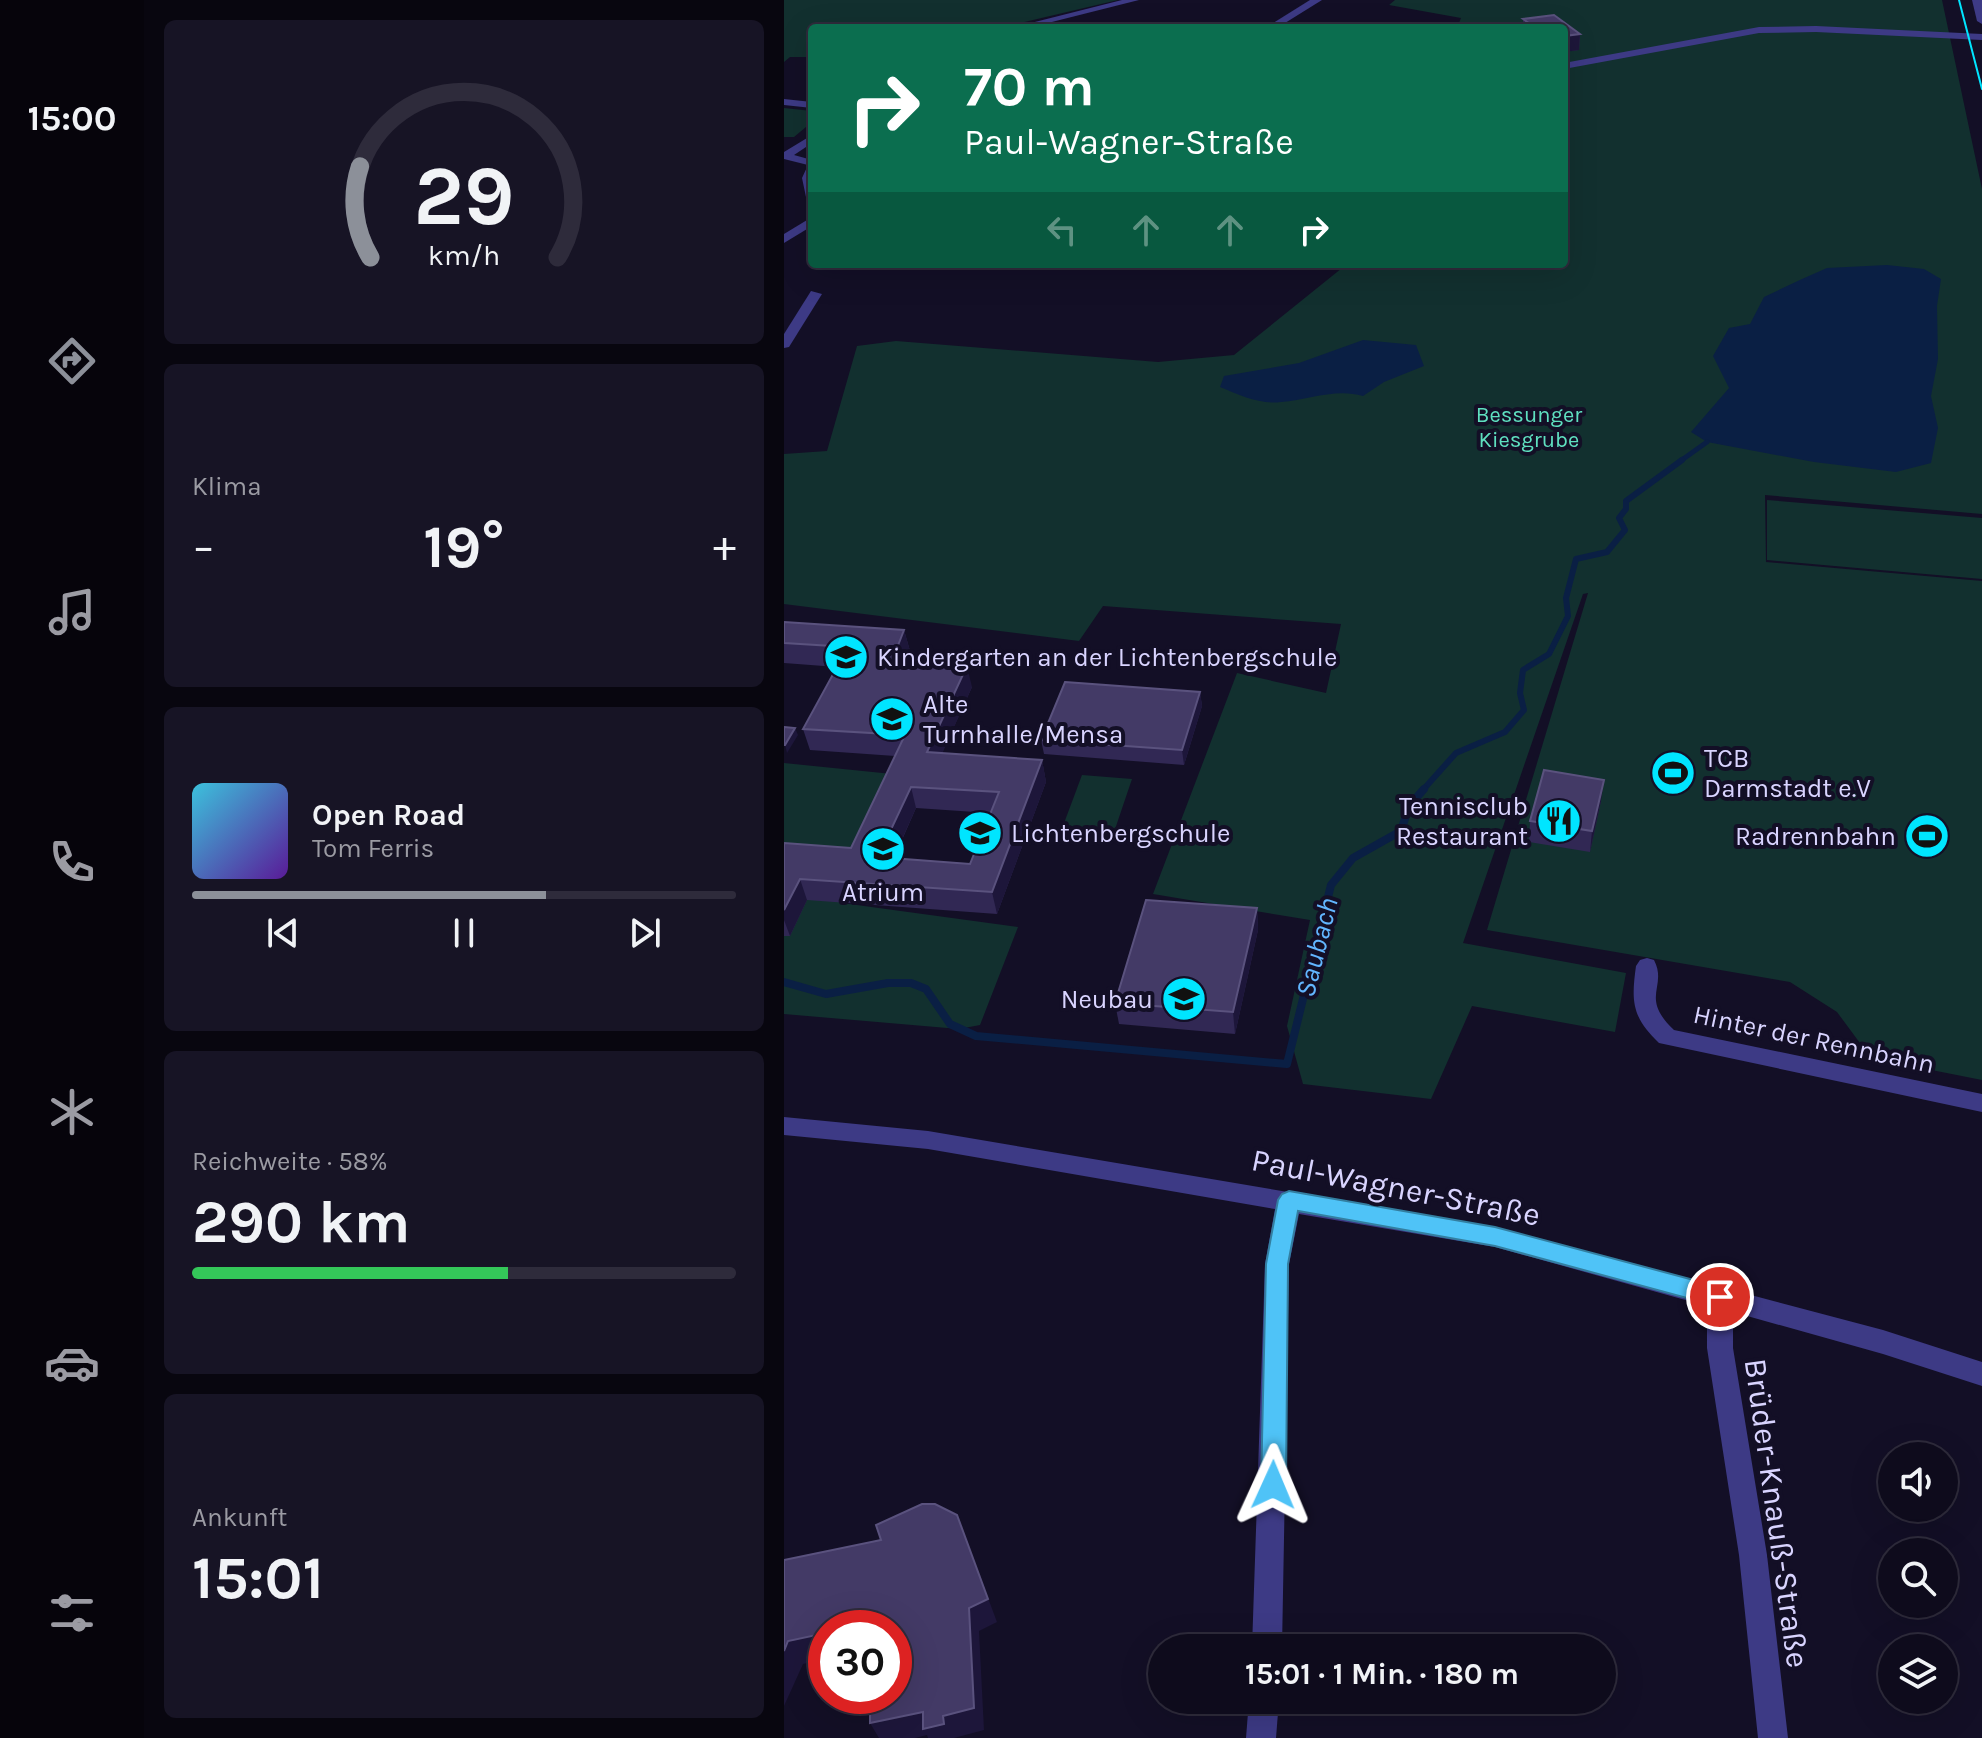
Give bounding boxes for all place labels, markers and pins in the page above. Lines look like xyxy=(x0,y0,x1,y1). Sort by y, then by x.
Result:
school or university icon: Kindergarten an der Lichtenbergschule xyxy=(822,633,870,681)
place label: Kindergarten an der Lichtenbergschule xyxy=(877,642,1337,673)
place label: Alte Turnhalle/Mensa xyxy=(923,689,1123,750)
school or university icon: Alte Turnhalle/Mensa xyxy=(868,695,916,743)
place label: TCB Darmstadt e.V xyxy=(1704,743,1871,804)
sports icon: TCB Darmstadt e.V xyxy=(1649,749,1697,797)
place label: Tennisclub Restaurant xyxy=(1396,791,1528,852)
restaurant icon: Tennisclub Restaurant xyxy=(1535,797,1583,845)
school or university icon: Lichtenbergschule xyxy=(956,809,1004,857)
sports icon: Radrennbahn xyxy=(1903,812,1951,860)
place label: Lichtenbergschule xyxy=(1011,818,1230,849)
place label: Radrennbahn xyxy=(1735,821,1896,852)
school or university icon: Atrium xyxy=(859,825,907,873)
place label: Atrium xyxy=(842,877,924,908)
school or university icon: Neubau xyxy=(1160,975,1208,1023)
place label: Neubau xyxy=(1061,984,1153,1015)
pin xyxy=(1686,1263,1754,1331)

